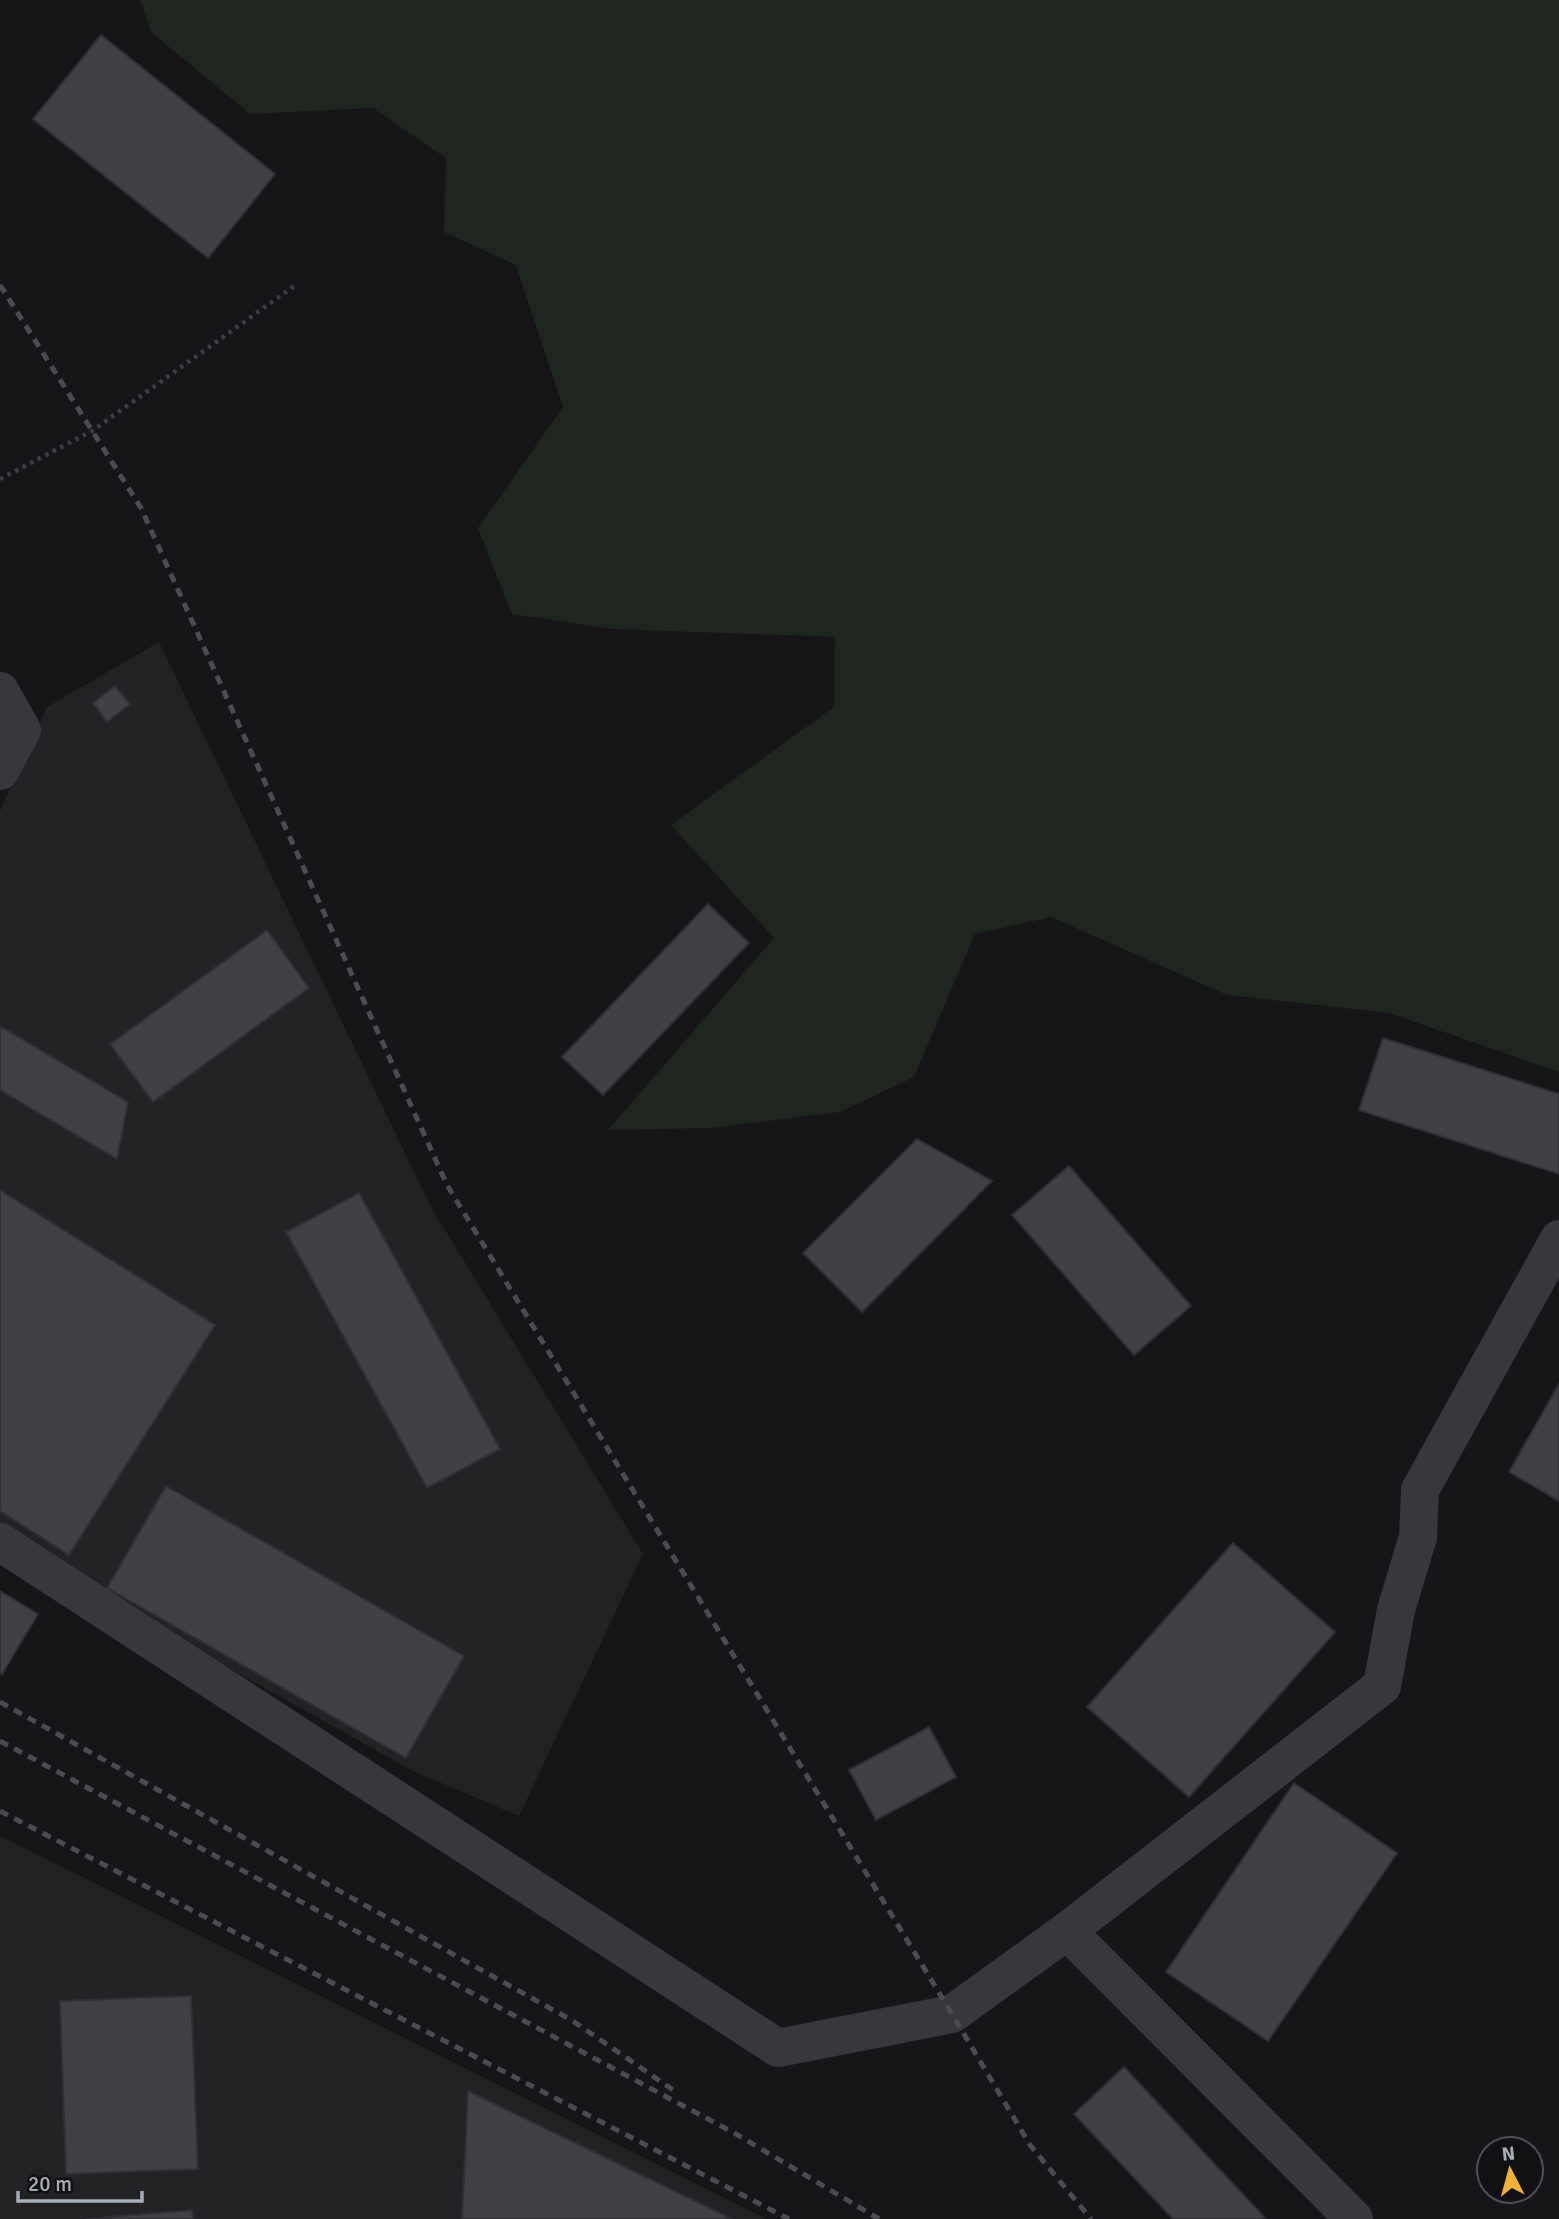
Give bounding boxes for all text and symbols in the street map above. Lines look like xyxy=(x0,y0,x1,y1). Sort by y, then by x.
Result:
north arrow xyxy=(1475,2135,1545,2205)
text: N xyxy=(1501,2141,1516,2167)
scale bar xyxy=(18,2160,142,2204)
text: 20 m xyxy=(28,2171,72,2197)

